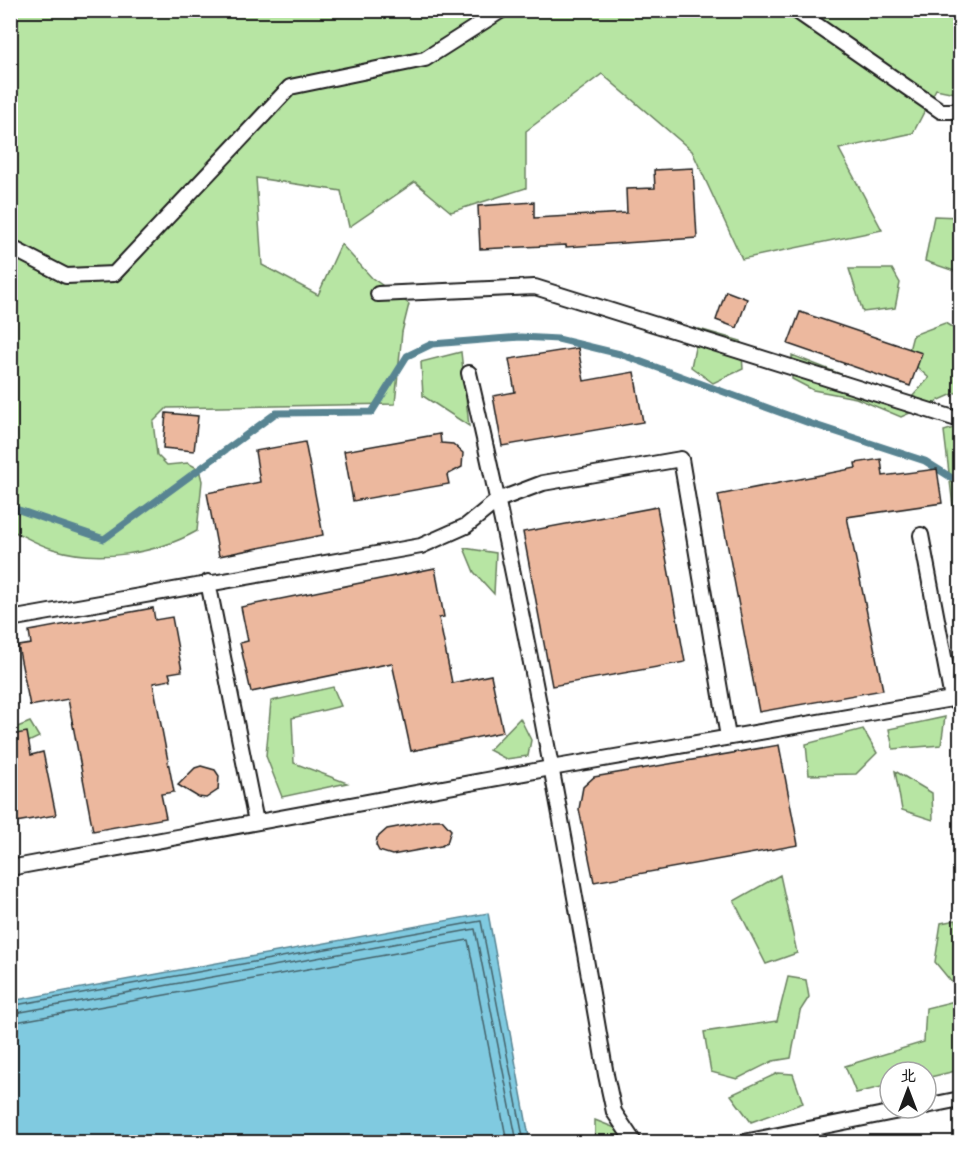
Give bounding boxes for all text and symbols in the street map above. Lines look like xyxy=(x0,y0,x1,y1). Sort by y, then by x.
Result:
north arrow xyxy=(878,1060,938,1120)
text: 北 xyxy=(900,1068,916,1088)

